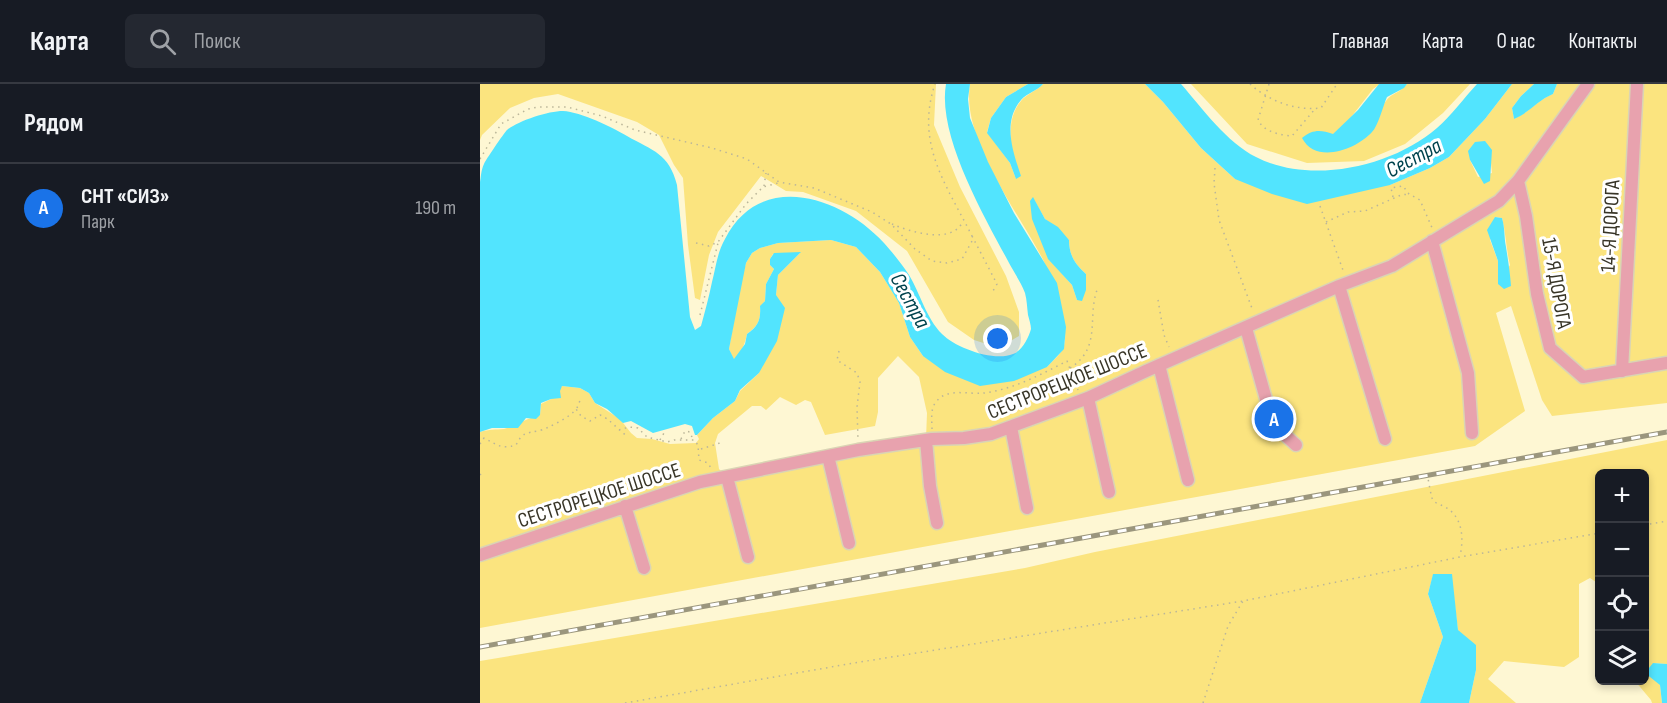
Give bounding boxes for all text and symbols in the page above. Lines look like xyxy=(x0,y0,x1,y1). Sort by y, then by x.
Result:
search box xyxy=(125,14,545,68)
text: Карта xyxy=(30,25,89,58)
icon: search xyxy=(146,25,179,58)
text: Поиск xyxy=(194,28,240,55)
text: Главная xyxy=(1332,29,1389,54)
text: Карта xyxy=(1422,29,1463,54)
text: О нас xyxy=(1496,29,1535,54)
text: Контакты xyxy=(1568,29,1637,54)
text: Рядом xyxy=(24,108,83,139)
water label: Сестра xyxy=(1381,133,1446,184)
street label: 14-Я ДОРОГА xyxy=(1596,178,1625,273)
text: СНТ «СИЗ» xyxy=(81,183,169,210)
text: A xyxy=(39,196,48,220)
text: 190 m xyxy=(415,196,456,220)
text: Парк xyxy=(81,210,115,234)
street label: 15-Я ДОРОГА xyxy=(1536,236,1577,332)
water label: Сестра xyxy=(884,268,936,333)
your location xyxy=(983,324,1012,353)
street label: СЕСТРОРЕЦКОЕ ШОССЕ xyxy=(984,338,1150,425)
pin: A xyxy=(1254,396,1294,442)
street label: СЕСТРОРЕЦКОЕ ШОССЕ xyxy=(515,457,684,534)
map controls xyxy=(1595,469,1649,685)
button: + xyxy=(1595,469,1649,523)
button: − xyxy=(1595,523,1649,577)
button: locate xyxy=(1595,577,1649,631)
button: layers xyxy=(1595,631,1649,685)

